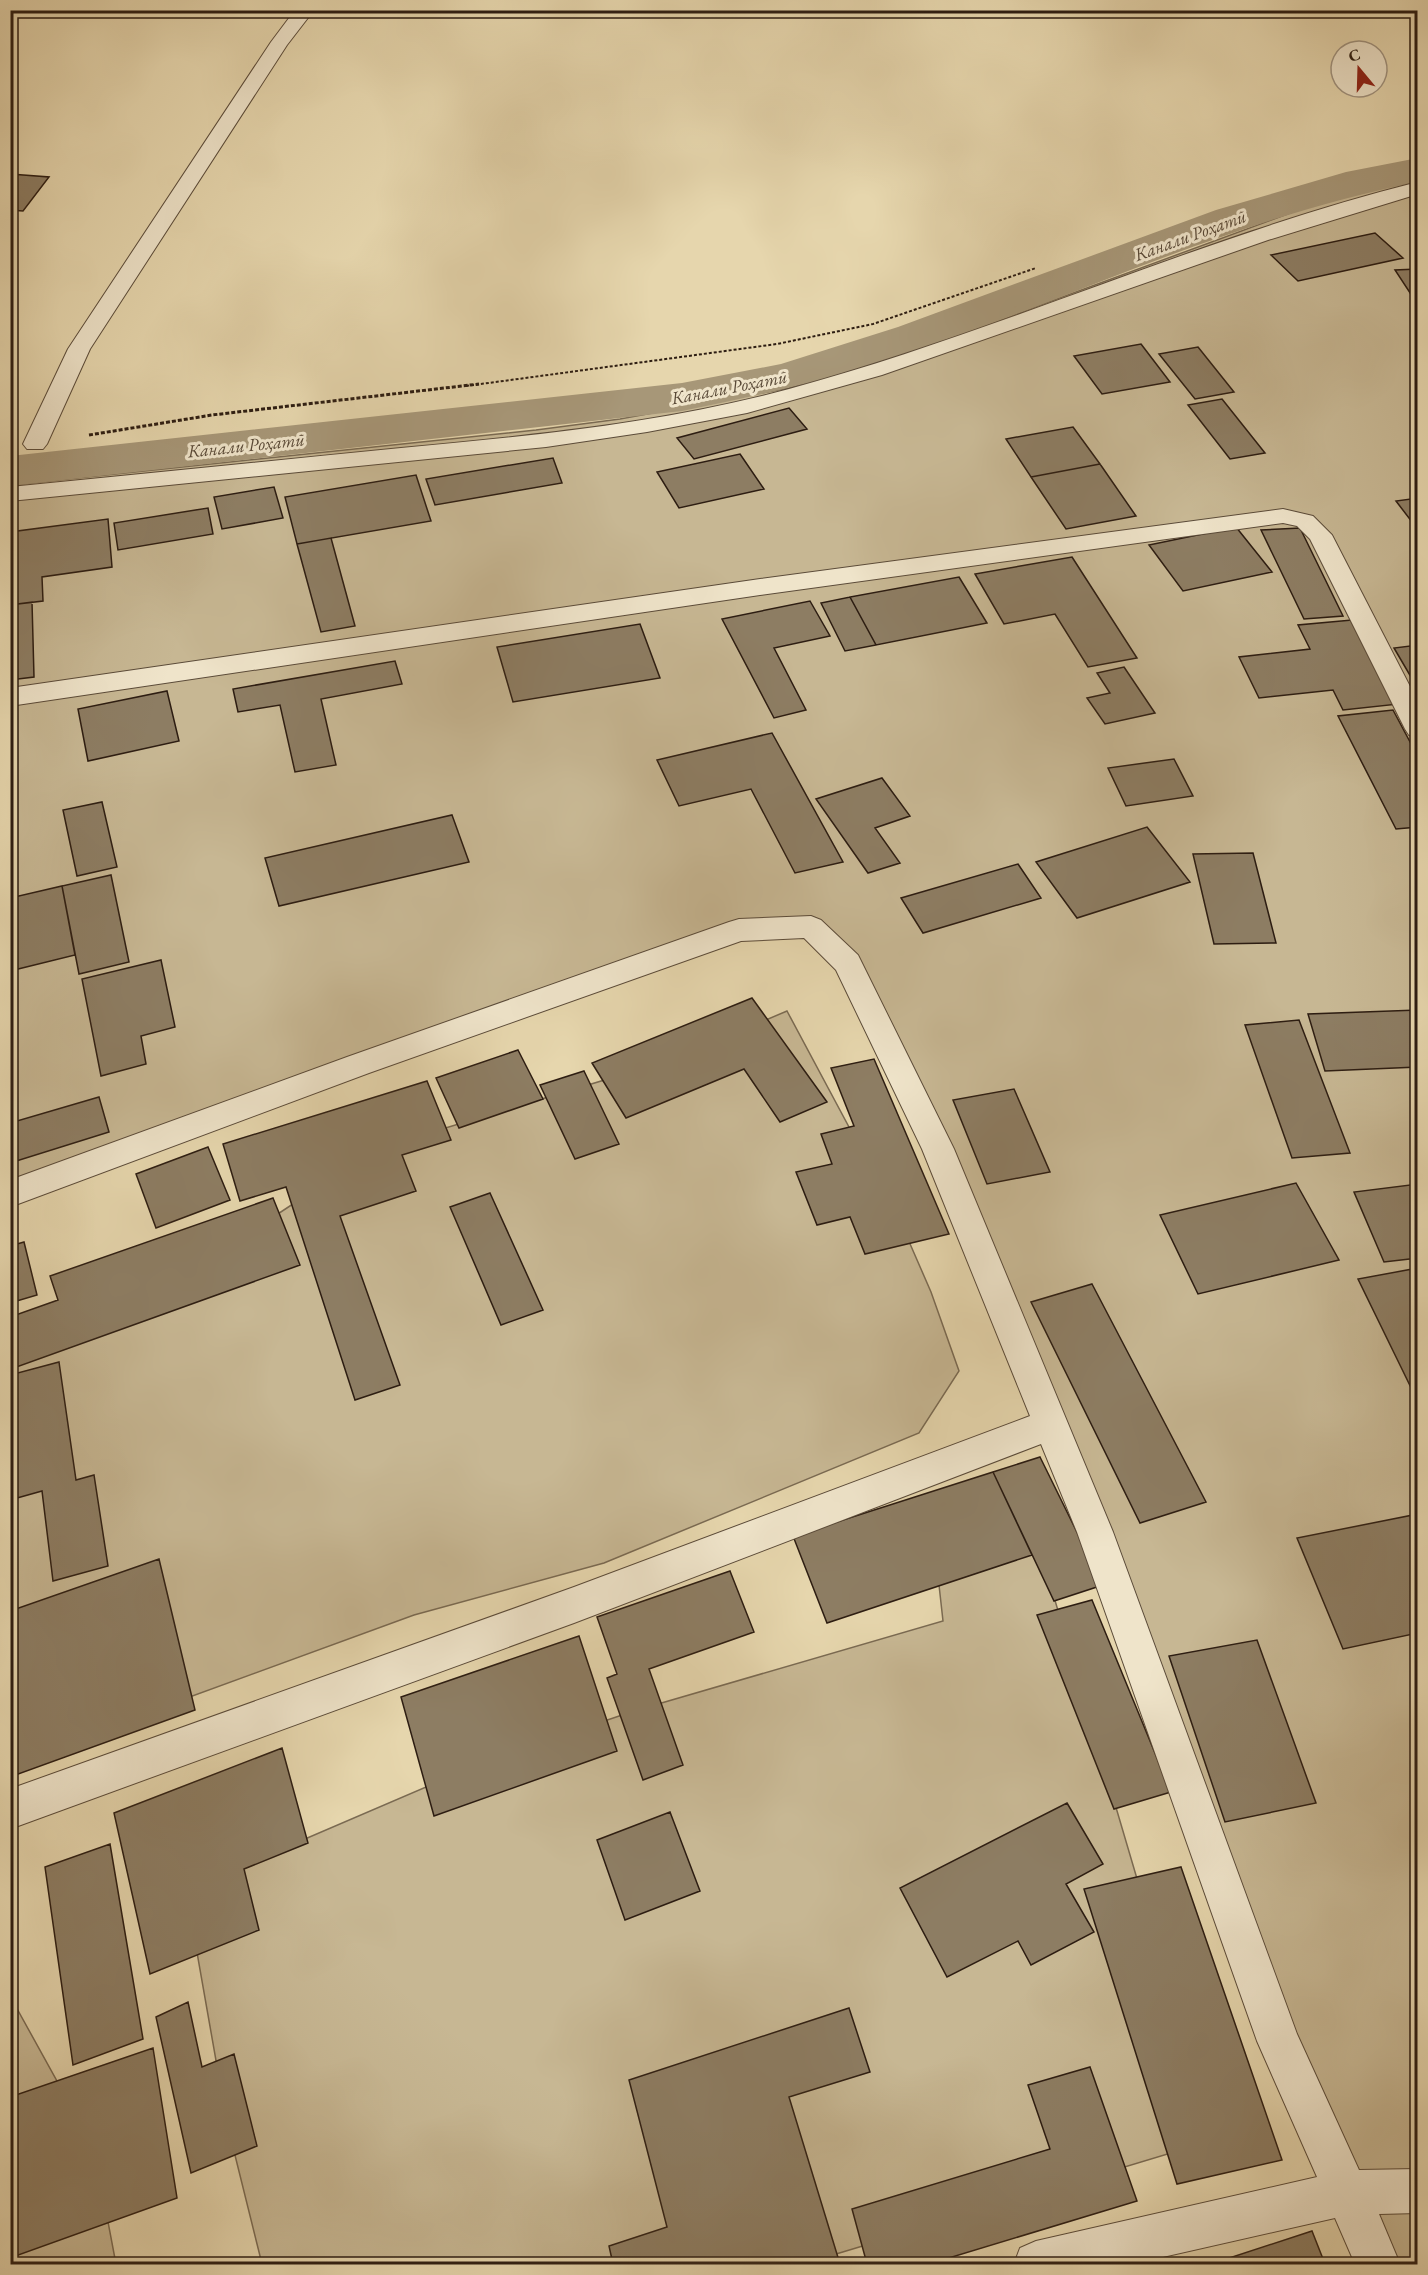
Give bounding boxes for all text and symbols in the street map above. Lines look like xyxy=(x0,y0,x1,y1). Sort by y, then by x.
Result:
north arrow xyxy=(1329,39,1389,99)
text: С xyxy=(1345,44,1363,67)
water label: Канали Роҳатӣ xyxy=(1130,204,1249,266)
water label: Канали Роҳатӣ xyxy=(668,365,789,410)
water label: Канали Роҳатӣ xyxy=(185,427,306,463)

